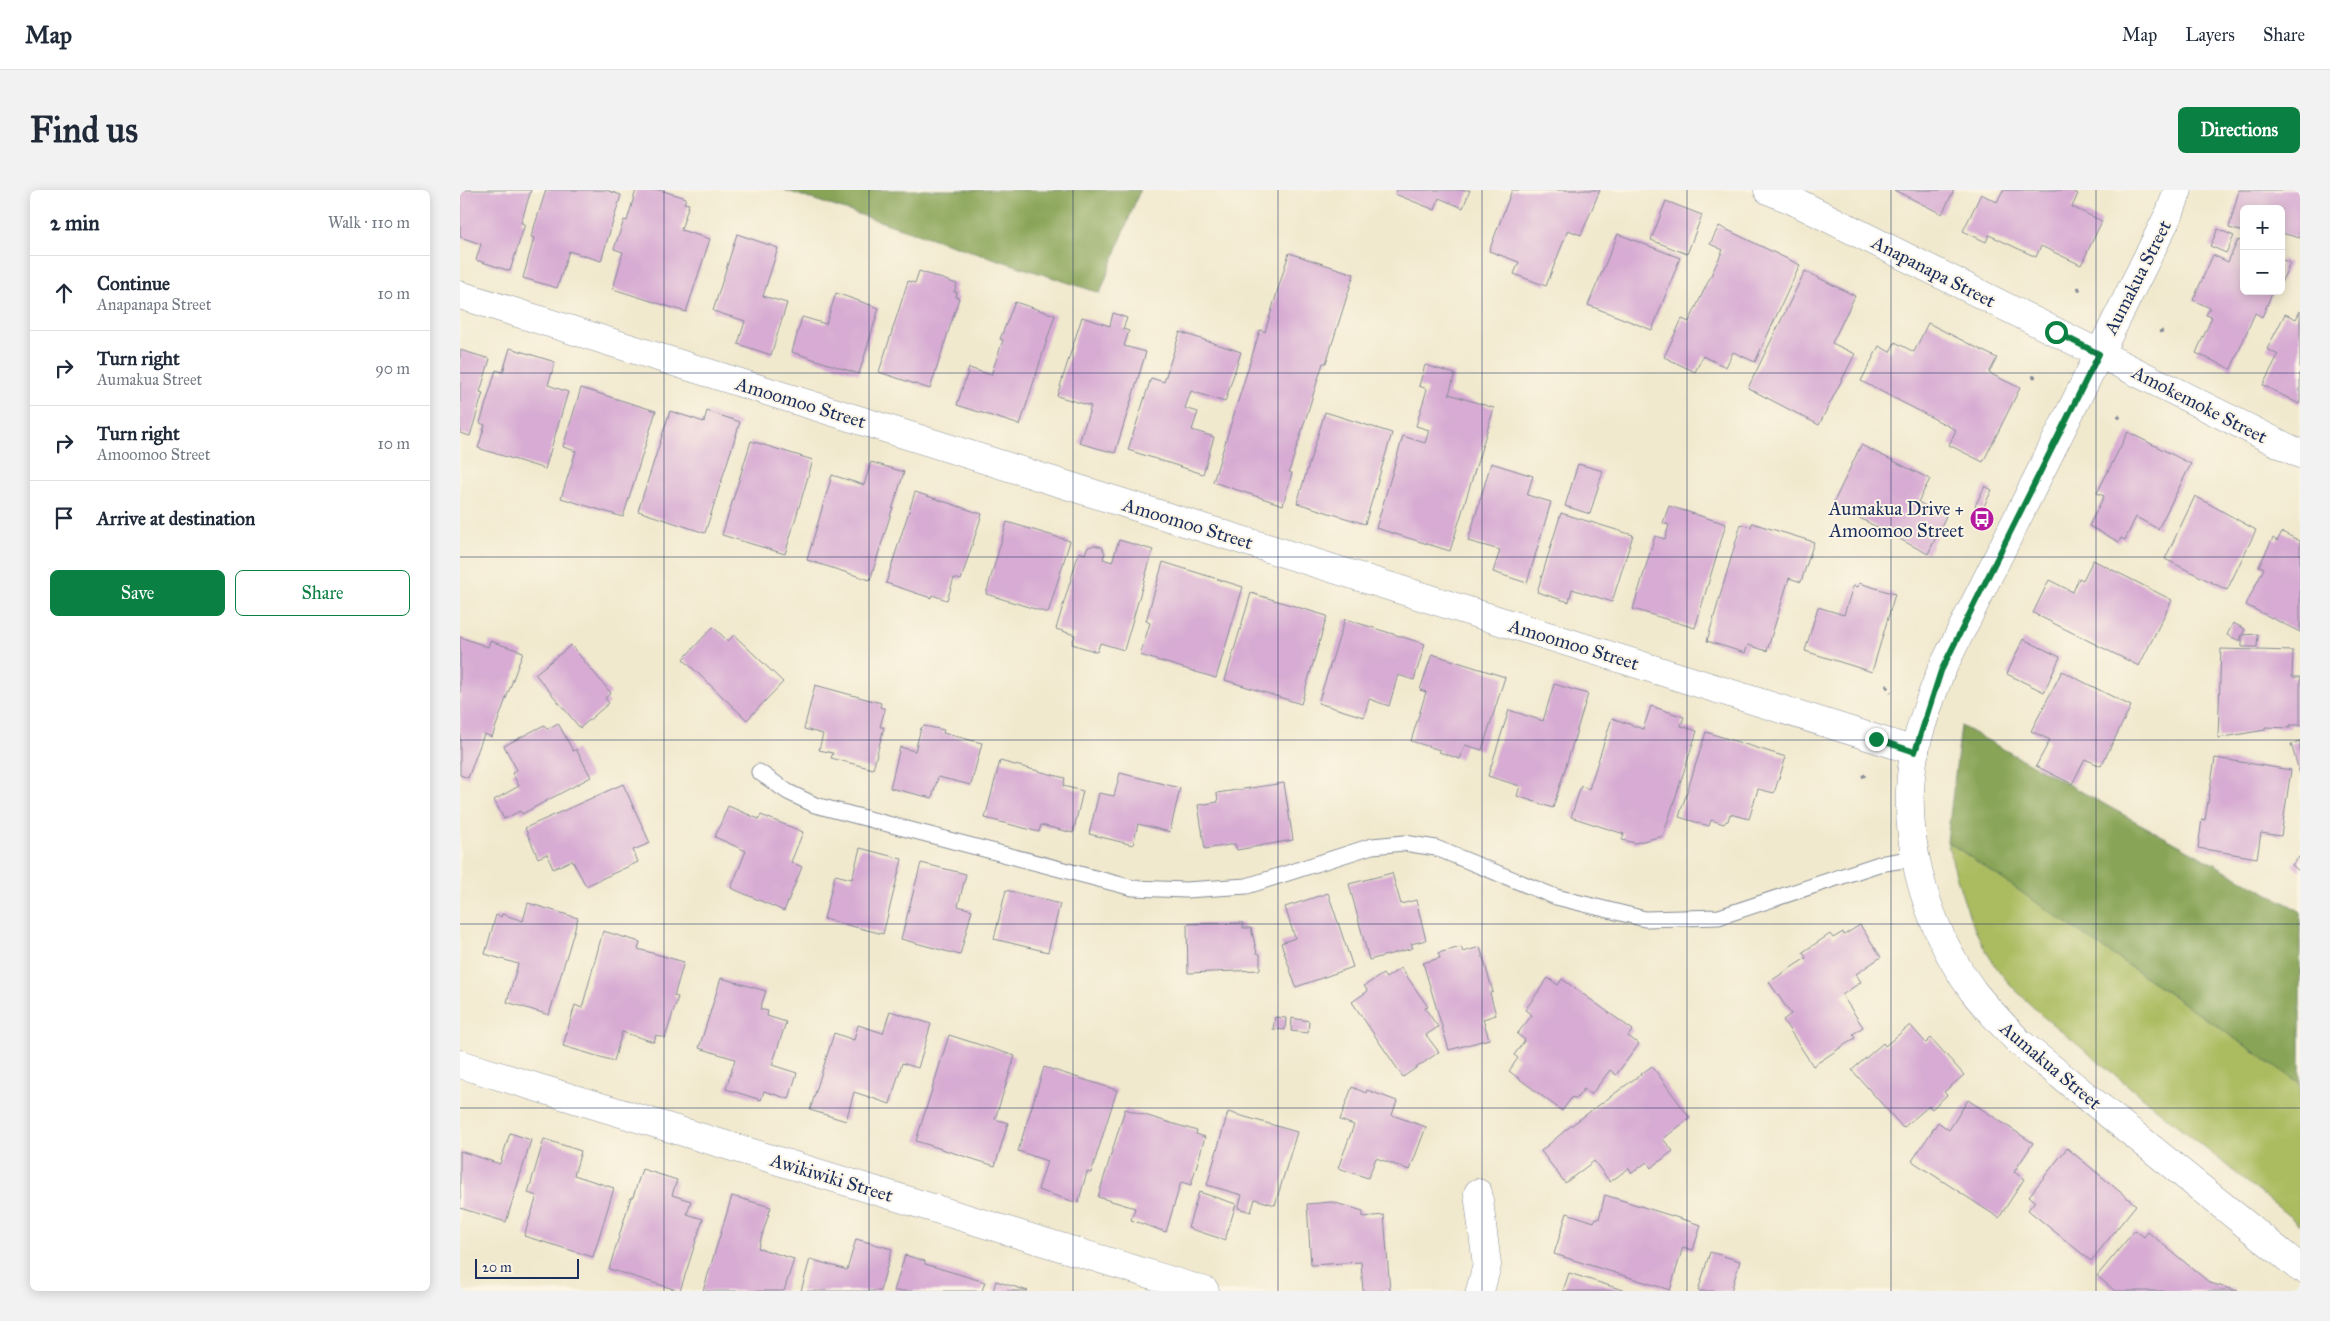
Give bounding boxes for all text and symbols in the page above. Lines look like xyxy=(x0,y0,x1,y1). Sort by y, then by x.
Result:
text: Map xyxy=(25,20,72,50)
text: Map xyxy=(2122,24,2157,46)
text: Layers xyxy=(2185,24,2235,46)
text: Share xyxy=(2263,24,2305,46)
button: Directions xyxy=(2178,107,2300,153)
text: Find us xyxy=(30,109,138,152)
map controls xyxy=(2240,205,2285,295)
button: + xyxy=(2240,205,2285,250)
text: 2 min xyxy=(50,210,100,236)
text: Walk · 110 m xyxy=(328,213,410,232)
street label: Aumakua Street xyxy=(2098,216,2176,339)
street label: Anapanapa Street xyxy=(1867,230,2000,313)
button: − xyxy=(2240,250,2285,295)
text: Continue xyxy=(97,272,170,295)
icon: ahead xyxy=(50,279,78,307)
text: 10 m xyxy=(378,284,410,303)
text: Anapanapa Street xyxy=(97,295,211,314)
route start xyxy=(2045,321,2068,344)
text: Turn right xyxy=(97,347,180,370)
icon: right xyxy=(50,354,78,382)
text: 90 m xyxy=(375,359,410,378)
street label: Amokemoke Street xyxy=(2128,360,2271,448)
text: Aumakua Street xyxy=(97,370,202,389)
street label: Amoomoo Street xyxy=(732,371,869,433)
text: Turn right xyxy=(97,422,180,445)
icon: right xyxy=(50,429,78,457)
text: 10 m xyxy=(378,434,410,453)
text: Amoomoo Street xyxy=(97,445,210,464)
street label: Amoomoo Street xyxy=(1119,492,1256,554)
place label: Aumakua Drive + Amoomoo Street xyxy=(1828,497,1964,542)
icon: arrive xyxy=(50,504,78,532)
bus stop icon: Aumakua Drive + Amoomoo Street xyxy=(1969,506,1995,532)
text: Arrive at destination xyxy=(97,507,255,530)
button: Save xyxy=(50,570,225,616)
button: Share xyxy=(235,570,410,616)
street label: Amoomoo Street xyxy=(1505,613,1642,675)
route end xyxy=(1865,728,1888,751)
street label: Aumakua Street xyxy=(1995,1016,2106,1115)
street label: Awikiwiki Street xyxy=(767,1148,896,1207)
scale bar xyxy=(475,1256,579,1279)
text: 20 m xyxy=(482,1259,512,1276)

